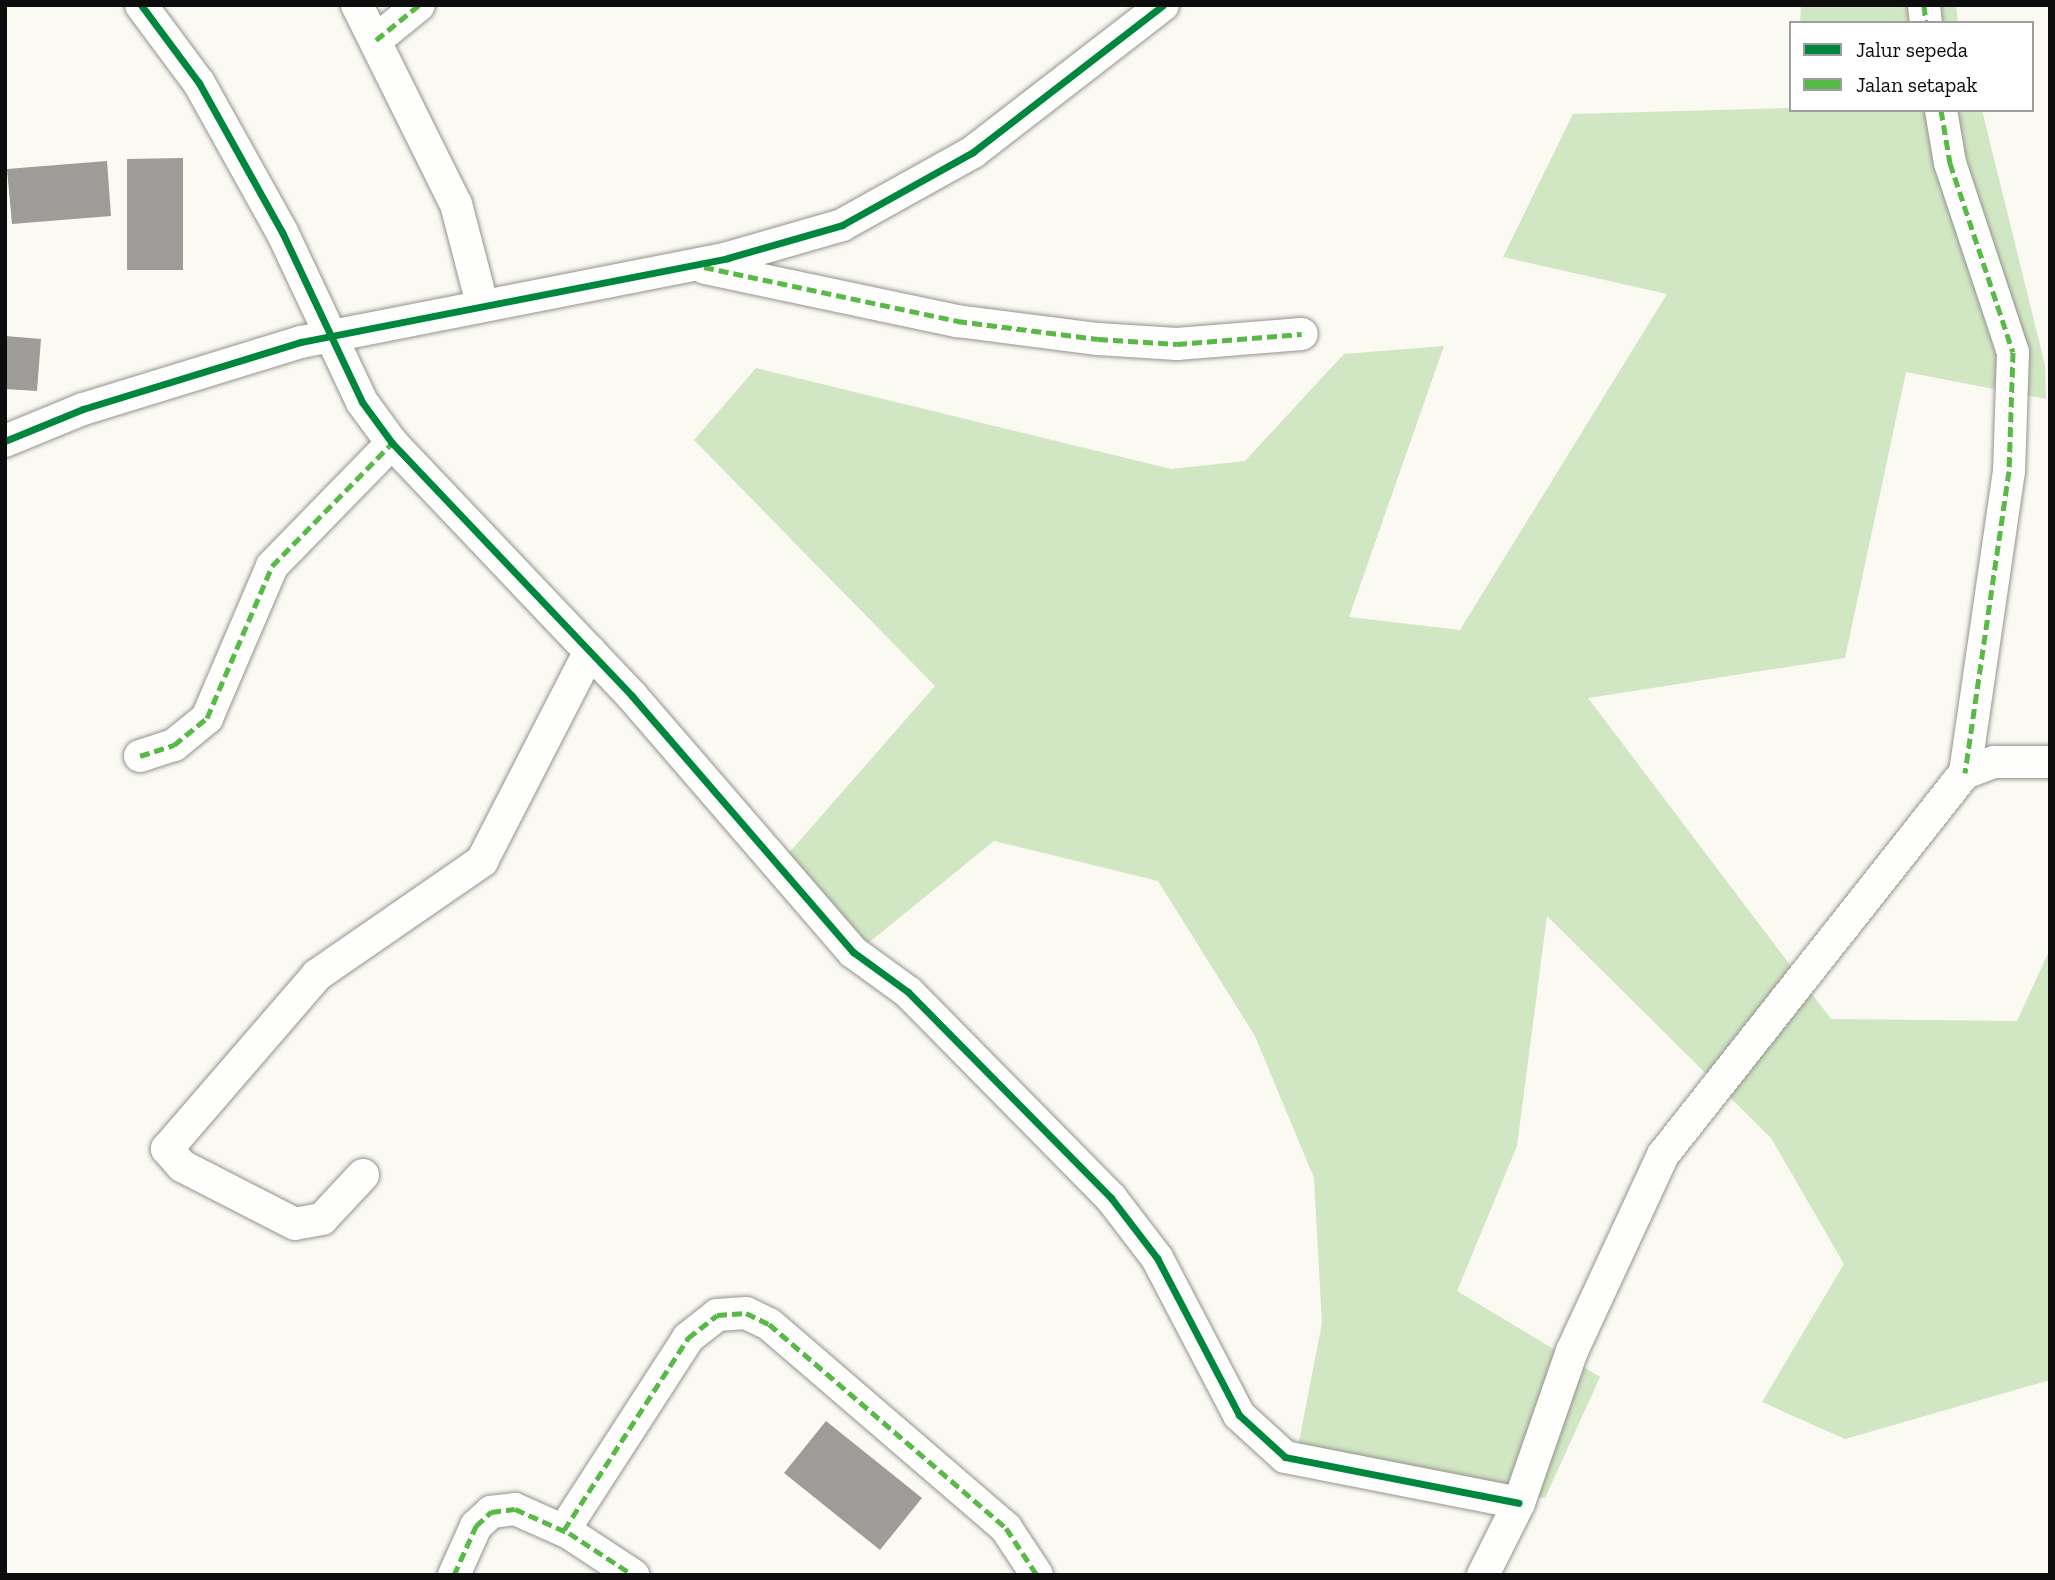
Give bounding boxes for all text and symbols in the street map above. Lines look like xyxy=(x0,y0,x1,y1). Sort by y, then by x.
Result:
legend xyxy=(1789,21,2034,112)
text: Jalur sepeda xyxy=(1856,37,1968,62)
text: Jalan setapak xyxy=(1856,72,1977,97)

